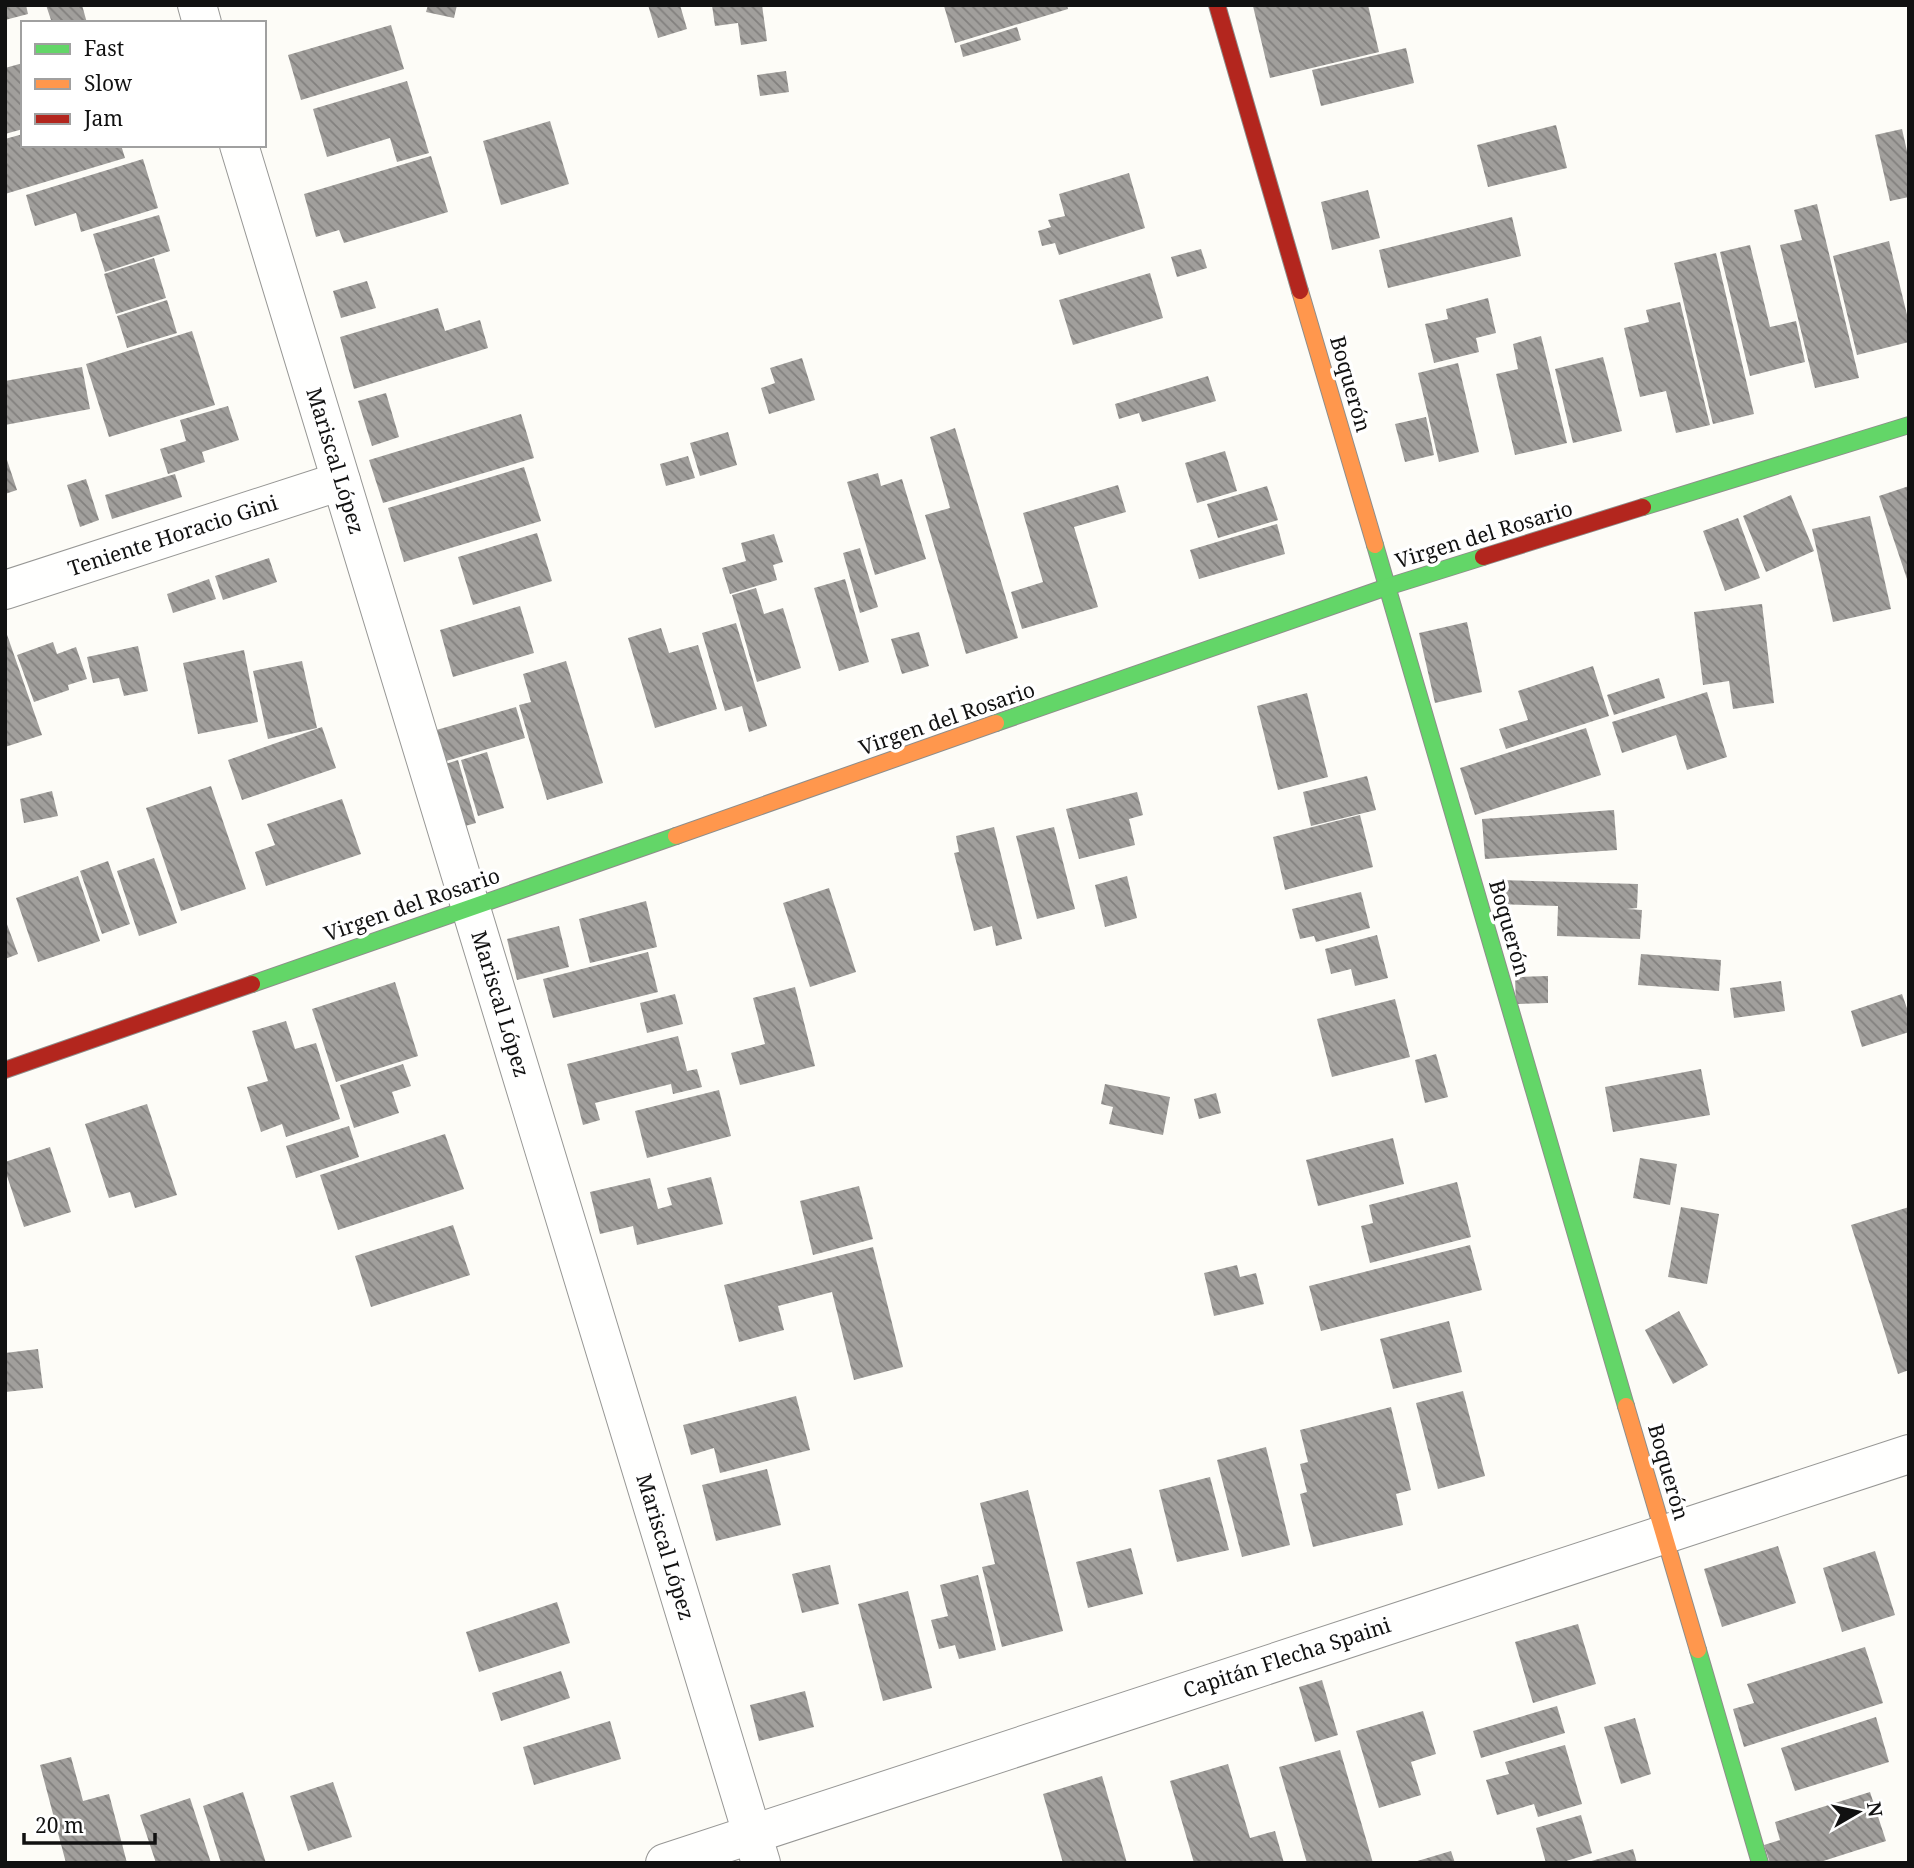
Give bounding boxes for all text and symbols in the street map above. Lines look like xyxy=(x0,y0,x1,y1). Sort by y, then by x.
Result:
legend xyxy=(21,21,266,147)
text: Fast xyxy=(84,34,124,62)
text: Slow xyxy=(84,69,133,97)
text: Jam xyxy=(83,104,123,132)
street label: Boquerón xyxy=(1324,332,1378,435)
street label: Mariscal López xyxy=(300,384,372,537)
street label: Teniente Horacio Gini xyxy=(64,488,281,582)
street label: Virgen del Rosario xyxy=(1391,494,1576,574)
street label: Virgen del Rosario xyxy=(855,675,1038,761)
street label: Virgen del Rosario xyxy=(320,861,503,947)
street label: Boquerón xyxy=(1483,876,1537,979)
street label: Mariscal López xyxy=(465,927,537,1080)
street label: Boquerón xyxy=(1642,1420,1696,1523)
street label: Mariscal López xyxy=(630,1470,702,1623)
street label: Capitán Flecha Spaini xyxy=(1179,1610,1394,1704)
north arrow xyxy=(1823,1777,1893,1847)
text: N xyxy=(1861,1800,1889,1819)
scale bar xyxy=(24,1801,156,1845)
text: 20 m xyxy=(35,1811,84,1839)

